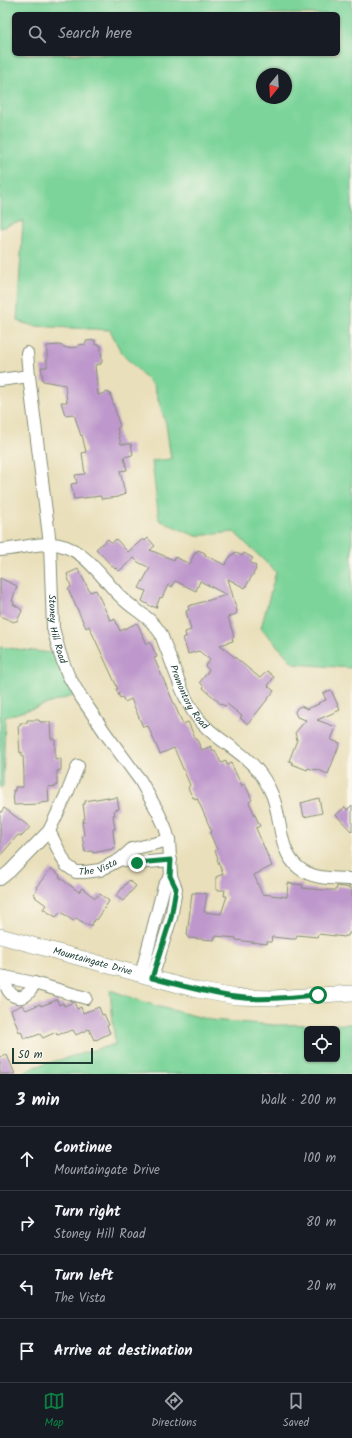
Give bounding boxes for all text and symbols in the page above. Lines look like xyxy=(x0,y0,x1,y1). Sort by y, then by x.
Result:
search box xyxy=(12,12,340,56)
text: Search here xyxy=(58,22,132,46)
icon: search xyxy=(26,23,48,45)
north arrow xyxy=(256,68,292,104)
street label: Stoney Hill Road xyxy=(44,594,71,667)
street label: Promontory Road xyxy=(165,663,213,734)
street label: The Vista xyxy=(79,854,120,880)
route end xyxy=(128,854,146,872)
street label: Mountaingate Drive xyxy=(51,943,135,980)
route start xyxy=(309,986,327,1004)
map controls xyxy=(304,1026,340,1062)
button: locate xyxy=(304,1026,340,1062)
scale bar xyxy=(12,1046,93,1065)
text: 50 m xyxy=(18,1046,43,1064)
text: 3 min xyxy=(16,1087,60,1114)
text: Walk · 200 m xyxy=(261,1090,336,1111)
text: Continue xyxy=(54,1136,112,1160)
icon: ahead xyxy=(16,1148,38,1170)
text: 100 m xyxy=(303,1148,336,1169)
text: Mountaingate Drive xyxy=(54,1160,160,1181)
text: Turn right xyxy=(54,1200,121,1224)
icon: right xyxy=(16,1212,38,1234)
text: 80 m xyxy=(306,1212,336,1233)
text: Stoney Hill Road xyxy=(54,1224,145,1245)
text: Turn left xyxy=(54,1264,114,1288)
icon: left xyxy=(16,1276,38,1298)
text: 20 m xyxy=(306,1276,336,1297)
text: The Vista xyxy=(54,1288,106,1309)
text: Arrive at destination xyxy=(54,1339,193,1363)
icon: arrive xyxy=(16,1340,38,1362)
tab: Map xyxy=(43,1390,65,1432)
tab: Directions xyxy=(151,1390,197,1432)
tab: Saved xyxy=(283,1390,309,1432)

